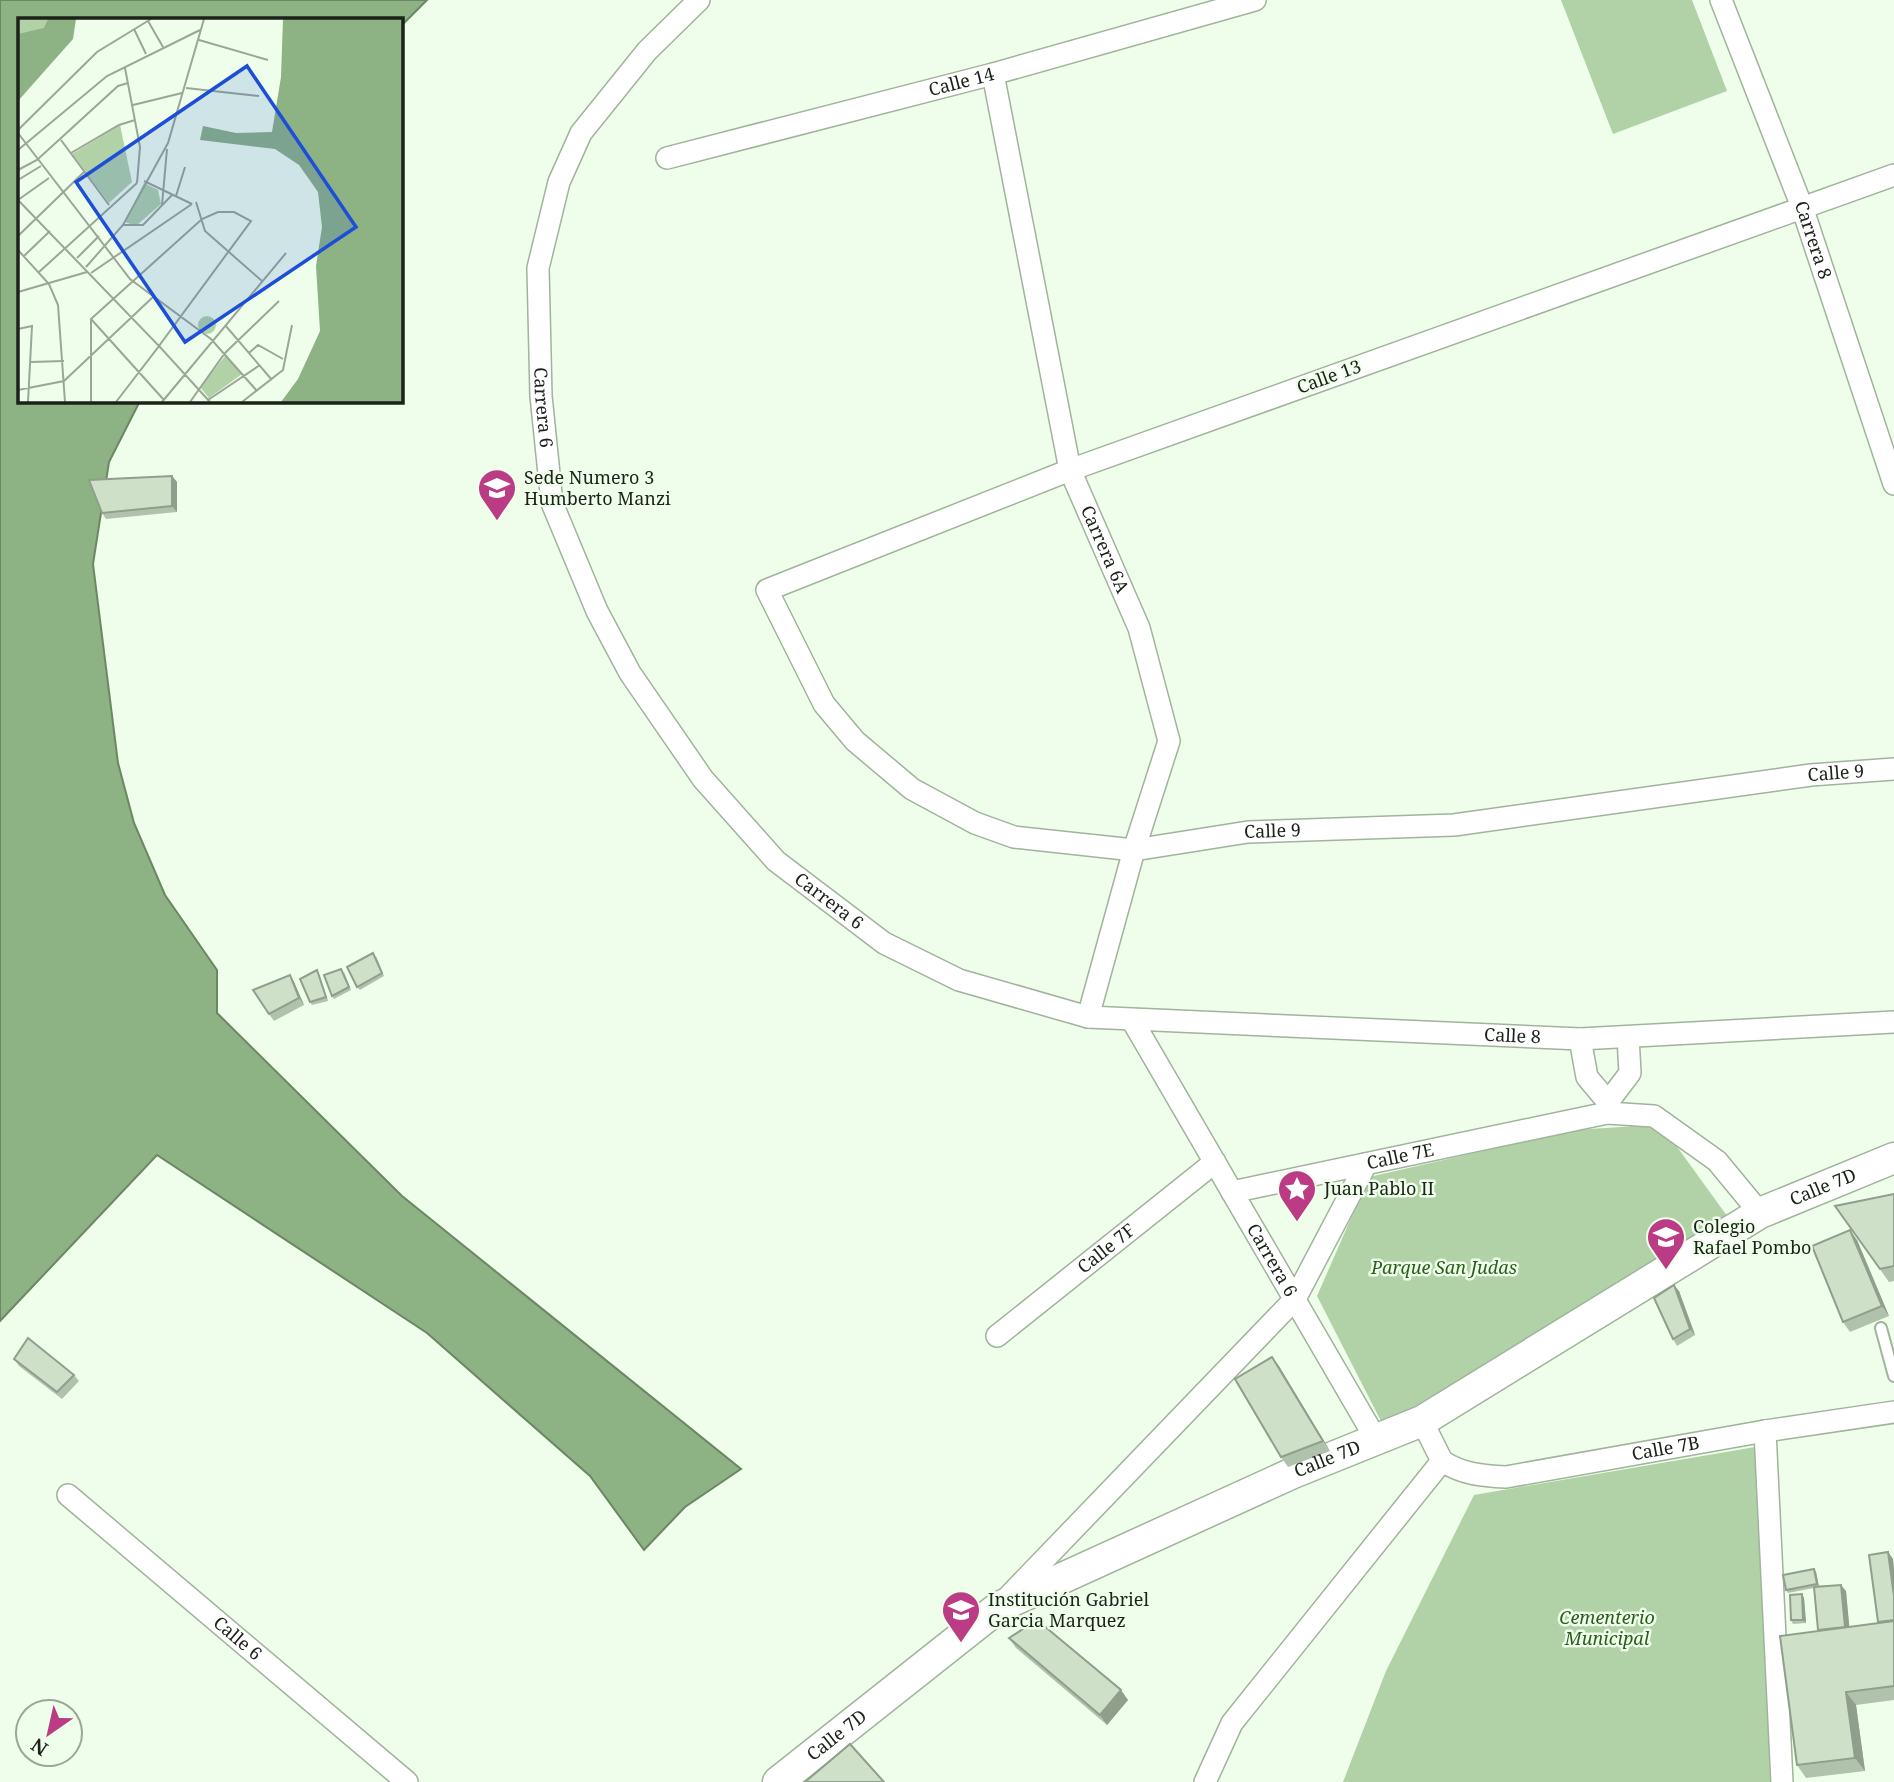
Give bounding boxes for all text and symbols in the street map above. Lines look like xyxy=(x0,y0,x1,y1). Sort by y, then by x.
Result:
inset map xyxy=(18,18,402,402)
street label: Calle 14 xyxy=(926,61,996,101)
street label: Carrera 8 xyxy=(1790,197,1838,282)
street label: Calle 13 xyxy=(1293,353,1364,399)
street label: Carrera 6 xyxy=(529,367,559,449)
place label: Sede Numero 3 Humberto Manzi xyxy=(524,465,671,510)
school or university icon: Sede Numero 3 Humberto Manzi xyxy=(476,467,518,522)
street label: Carrera 6A xyxy=(1076,501,1135,597)
street label: Calle 9 xyxy=(1807,758,1865,786)
street label: Calle 9 xyxy=(1244,817,1301,843)
street label: Carrera 6 xyxy=(790,866,869,934)
street label: Calle 8 xyxy=(1484,1022,1541,1048)
street label: Calle 7E xyxy=(1364,1137,1436,1174)
street label: Calle 7D xyxy=(1786,1162,1859,1211)
place icon: Juan Pablo II xyxy=(1276,1168,1318,1223)
place label: Juan Pablo II xyxy=(1323,1176,1434,1200)
place label: Colegio Rafael Pombo xyxy=(1693,1214,1811,1259)
school or university icon: Colegio Rafael Pombo xyxy=(1645,1216,1687,1271)
street label: Calle 7F xyxy=(1072,1217,1140,1278)
street label: Carrera 6 xyxy=(1242,1219,1303,1301)
park label: Parque San Judas xyxy=(1370,1255,1517,1279)
street label: Calle 7B xyxy=(1630,1430,1701,1465)
street label: Calle 7D xyxy=(1290,1434,1364,1482)
place label: Institución Gabriel Garcia Marquez xyxy=(988,1587,1149,1632)
school or university icon: Institución Gabriel Garcia Marquez xyxy=(940,1589,982,1644)
park label: Cementerio Municipal xyxy=(1559,1605,1655,1650)
street label: Calle 6 xyxy=(209,1610,268,1665)
north arrow xyxy=(14,1698,84,1768)
street label: Calle 7D xyxy=(801,1704,871,1766)
text: N xyxy=(26,1732,53,1762)

